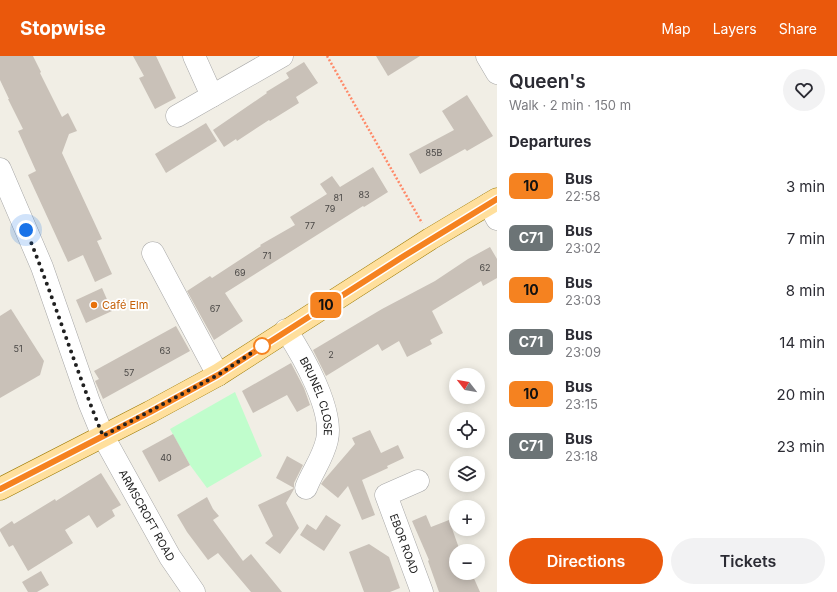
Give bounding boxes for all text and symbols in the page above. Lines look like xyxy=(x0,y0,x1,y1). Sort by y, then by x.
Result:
text: Stopwise xyxy=(20,17,106,40)
text: Map xyxy=(662,20,691,37)
text: Layers xyxy=(713,20,757,37)
text: Share xyxy=(779,20,817,37)
button: heart xyxy=(783,69,825,111)
text: Queen's xyxy=(509,70,586,93)
text: Walk · 2 min · 150 m xyxy=(509,97,631,113)
text: Departures xyxy=(509,132,591,151)
house number: 85B xyxy=(426,147,443,158)
text: Bus xyxy=(565,169,593,188)
text: 10 xyxy=(523,177,539,194)
text: 3 min xyxy=(786,177,825,196)
text: 22:58 xyxy=(565,188,601,204)
house number: 83 xyxy=(358,189,370,200)
house number: 81 xyxy=(333,192,343,203)
house number: 79 xyxy=(325,203,336,214)
your location xyxy=(16,220,36,240)
house number: 77 xyxy=(305,220,315,231)
text: Bus xyxy=(565,221,593,240)
text: C71 xyxy=(519,229,543,246)
text: 7 min xyxy=(787,229,825,248)
text: 23:02 xyxy=(565,240,601,256)
house number: 71 xyxy=(263,250,271,261)
house number: 62 xyxy=(479,262,491,273)
house number: 69 xyxy=(234,267,246,278)
text: Bus xyxy=(565,273,593,292)
text: 10 xyxy=(523,281,539,298)
text: 8 min xyxy=(786,281,825,300)
line badge: 10 xyxy=(308,292,344,318)
text: 23:03 xyxy=(565,292,601,308)
text: 10 xyxy=(318,296,334,313)
place label: Café Elm xyxy=(102,298,148,312)
marker: Café Elm xyxy=(89,300,99,310)
house number: 67 xyxy=(210,303,220,314)
text: Bus xyxy=(565,325,593,344)
text: C71 xyxy=(519,333,543,350)
text: 14 min xyxy=(779,333,825,352)
unlabelled marker xyxy=(253,337,271,355)
house number: 51 xyxy=(13,343,23,354)
text: 23:09 xyxy=(565,344,601,360)
house number: 63 xyxy=(159,345,171,356)
house number: 2 xyxy=(328,349,334,360)
street label: BRUNEL CLOSE xyxy=(297,355,335,436)
house number: 57 xyxy=(124,367,134,378)
north arrow xyxy=(449,368,485,404)
map controls xyxy=(449,368,485,580)
text: Bus xyxy=(565,377,593,396)
text: 10 xyxy=(523,385,539,402)
text: 20 min xyxy=(777,385,825,404)
text: 23:15 xyxy=(565,396,598,412)
button: locate xyxy=(449,412,485,448)
text: Bus xyxy=(565,429,593,448)
text: C71 xyxy=(519,437,543,454)
text: 23 min xyxy=(777,437,825,456)
text: 23:18 xyxy=(565,448,598,464)
house number: 40 xyxy=(160,452,172,463)
button: layers xyxy=(449,456,485,492)
street label: ARMSCROFT ROAD xyxy=(116,467,178,564)
button: + xyxy=(449,500,485,536)
street label: EBOR ROAD xyxy=(387,512,422,576)
button: Directions xyxy=(509,538,663,584)
button: Tickets xyxy=(671,538,825,584)
button: − xyxy=(449,544,485,580)

